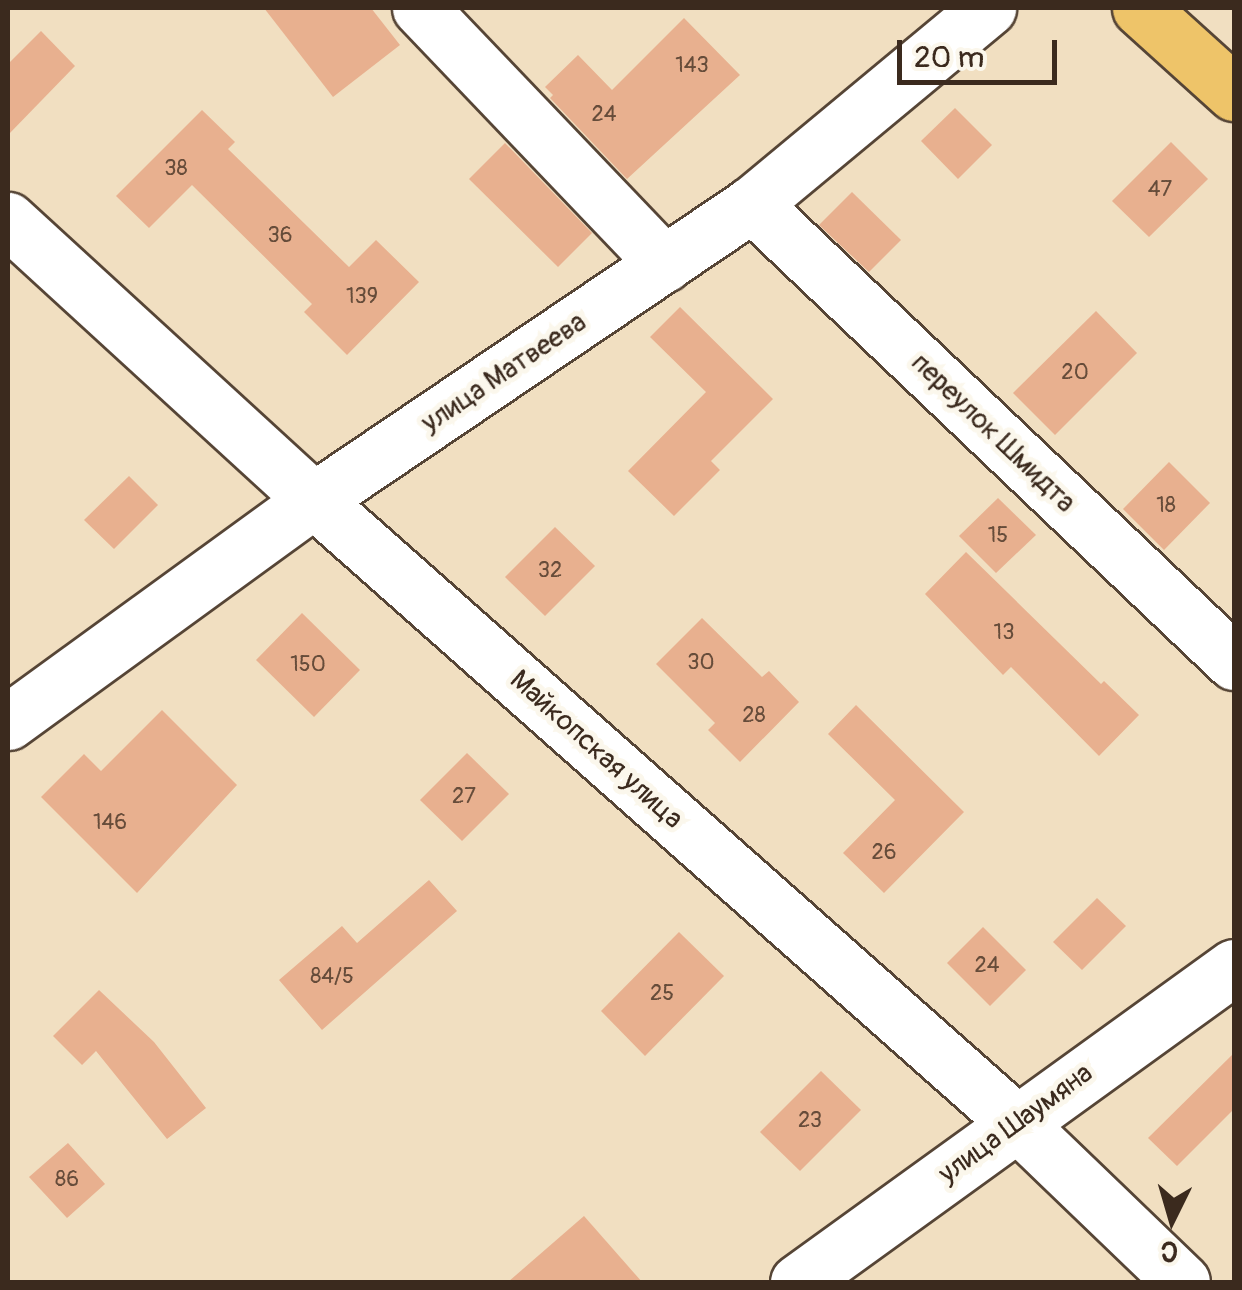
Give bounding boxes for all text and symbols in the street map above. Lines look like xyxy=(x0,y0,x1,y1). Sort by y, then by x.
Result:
scale bar xyxy=(902,20,1062,82)
text: 20 m xyxy=(914,39,984,76)
house number: 143 xyxy=(675,53,709,79)
house number: 24 xyxy=(591,102,617,128)
house number: 38 xyxy=(164,156,188,182)
house number: 47 xyxy=(1148,177,1172,203)
house number: 36 xyxy=(267,223,293,249)
house number: 139 xyxy=(346,284,378,310)
street label: улица Матвеева xyxy=(415,306,593,440)
street label: переулок Шмидта xyxy=(904,346,1082,520)
house number: 20 xyxy=(1061,360,1089,386)
house number: 18 xyxy=(1156,493,1176,519)
house number: 15 xyxy=(988,523,1008,549)
house number: 32 xyxy=(538,558,562,584)
house number: 13 xyxy=(994,620,1014,646)
house number: 30 xyxy=(687,650,715,676)
house number: 150 xyxy=(290,652,326,678)
street label: Майкопская улица xyxy=(503,664,689,836)
house number: 28 xyxy=(742,703,766,729)
house number: 27 xyxy=(452,784,476,810)
house number: 146 xyxy=(93,810,127,836)
house number: 26 xyxy=(871,840,897,866)
house number: 24 xyxy=(974,953,1000,979)
house number: 84/5 xyxy=(310,964,354,990)
house number: 25 xyxy=(650,981,674,1007)
street label: улица Шаумяна xyxy=(932,1057,1100,1191)
house number: 23 xyxy=(798,1108,822,1134)
house number: 86 xyxy=(55,1167,79,1193)
north arrow xyxy=(1122,1170,1222,1270)
text: С xyxy=(1159,1232,1179,1269)

